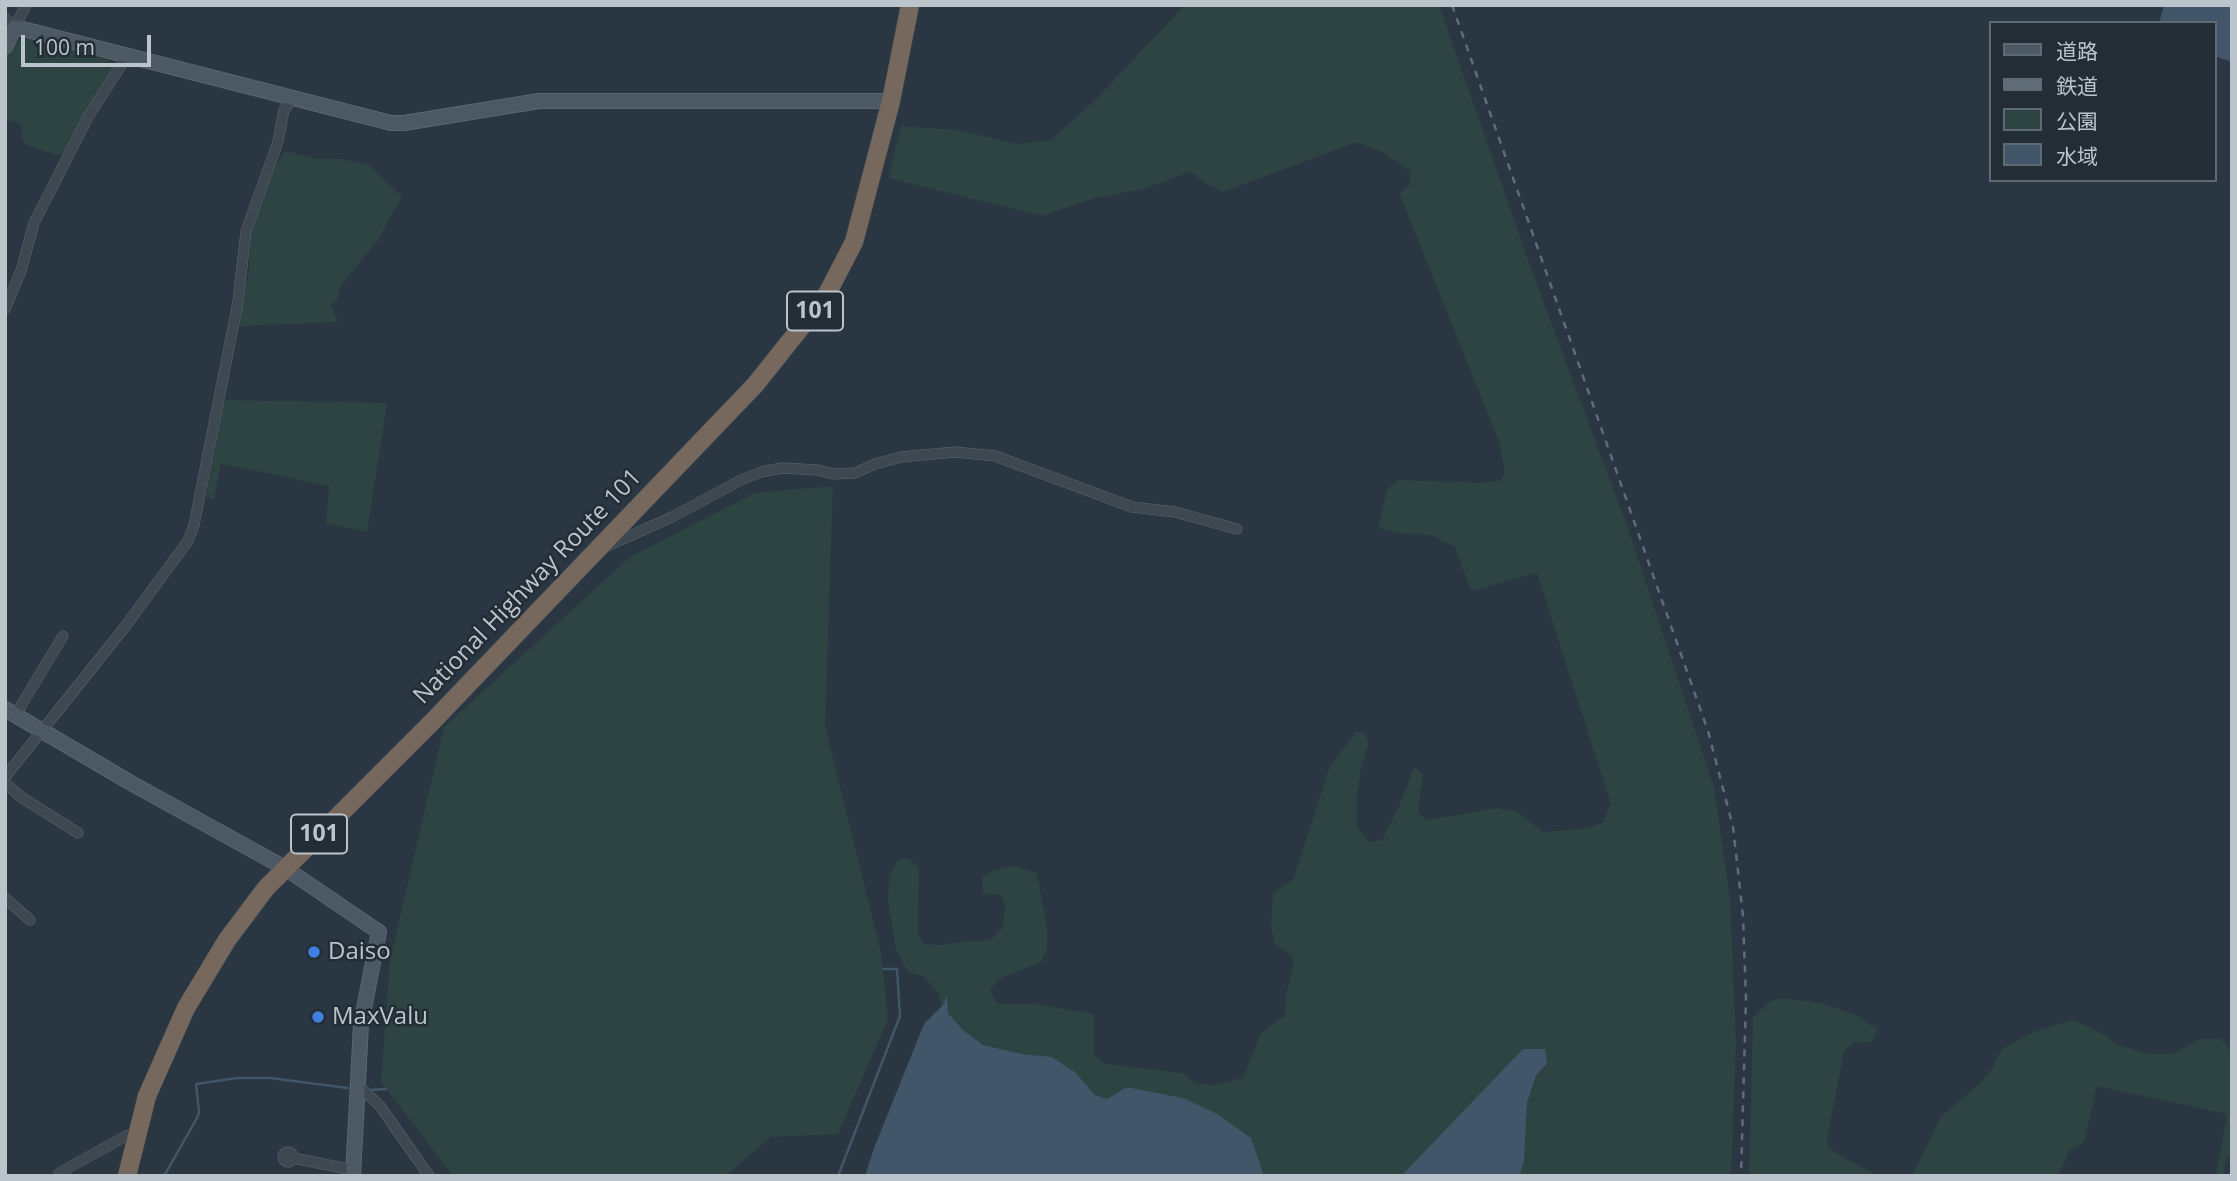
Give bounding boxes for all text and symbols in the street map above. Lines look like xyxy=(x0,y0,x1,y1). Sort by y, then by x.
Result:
scale bar xyxy=(24,21,154,65)
legend xyxy=(1988,21,2216,182)
text: 100 m xyxy=(34,33,95,61)
text: 道路 xyxy=(2056,37,2098,65)
text: 鉄道 xyxy=(2056,72,2098,100)
text: 公園 xyxy=(2056,107,2098,135)
text: 水域 xyxy=(2056,142,2098,170)
road number: 101 xyxy=(787,292,843,330)
street label: National Highway Route 101 xyxy=(408,463,648,711)
road number: 101 xyxy=(291,814,347,854)
place label: Daiso xyxy=(328,938,391,966)
marker: Daiso xyxy=(306,944,322,960)
place label: MaxValu xyxy=(332,1003,428,1031)
marker: MaxValu xyxy=(310,1009,326,1025)

